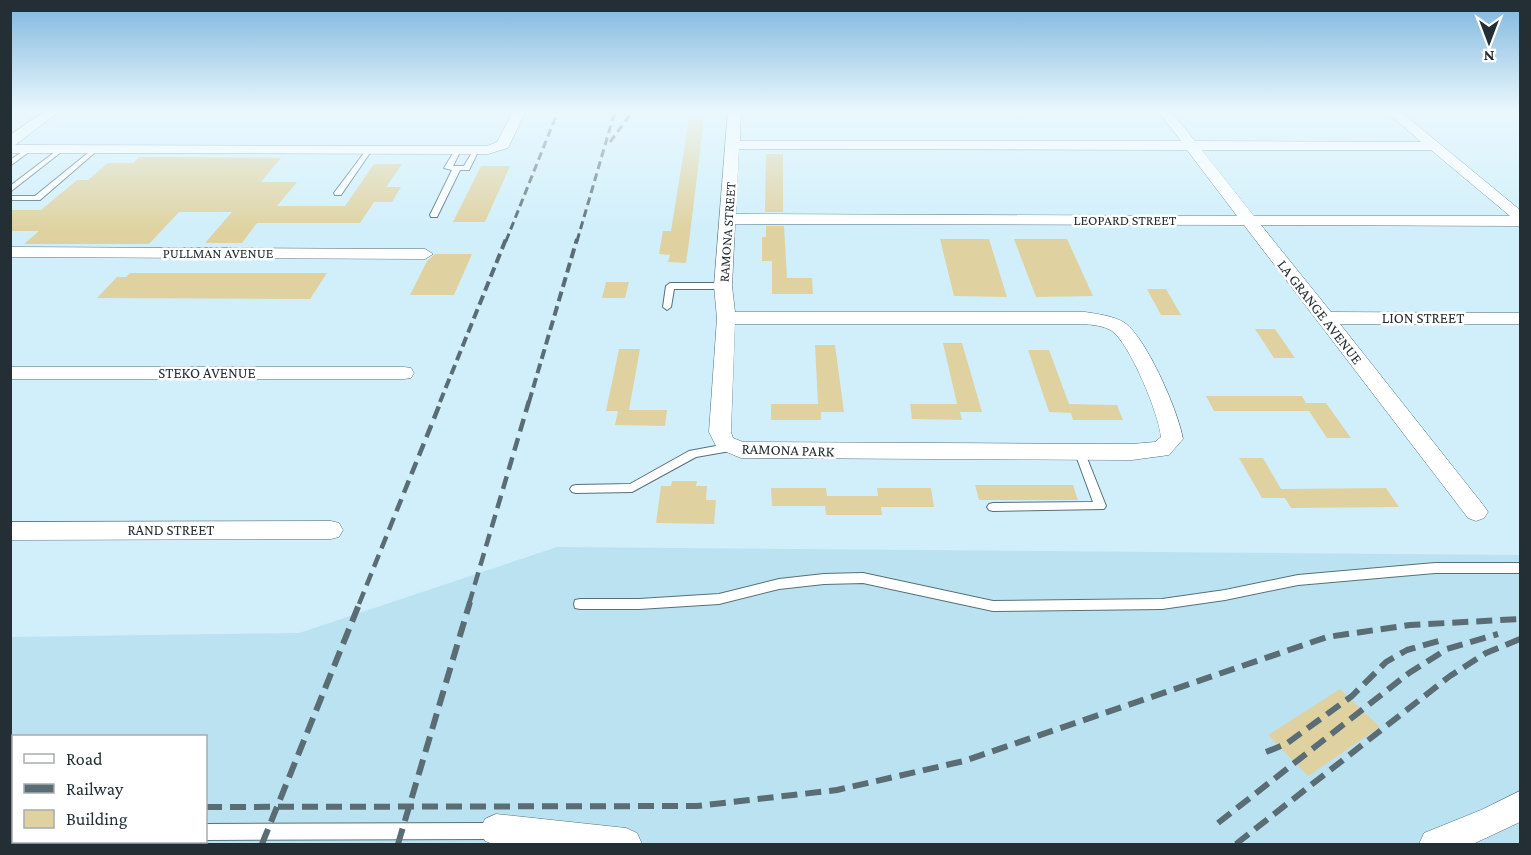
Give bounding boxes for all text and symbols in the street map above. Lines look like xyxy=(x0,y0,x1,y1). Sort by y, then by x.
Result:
north arrow xyxy=(1459,12,1519,72)
text: N xyxy=(1483,48,1494,65)
street label: RAMONA STREET xyxy=(716,181,739,283)
street label: LEOPARD STREET xyxy=(1074,212,1177,228)
street label: PULLMAN AVENUE xyxy=(163,245,274,261)
street label: LA GRANGE AVENUE xyxy=(1274,257,1366,367)
street label: LION STREET xyxy=(1382,310,1464,326)
street label: STEKO AVENUE xyxy=(158,365,256,381)
street label: RAMONA PARK xyxy=(741,440,835,460)
street label: RAND STREET xyxy=(128,522,214,538)
legend xyxy=(12,735,207,843)
text: Road xyxy=(66,749,103,769)
text: Railway xyxy=(66,779,124,799)
text: Building xyxy=(66,809,128,829)

